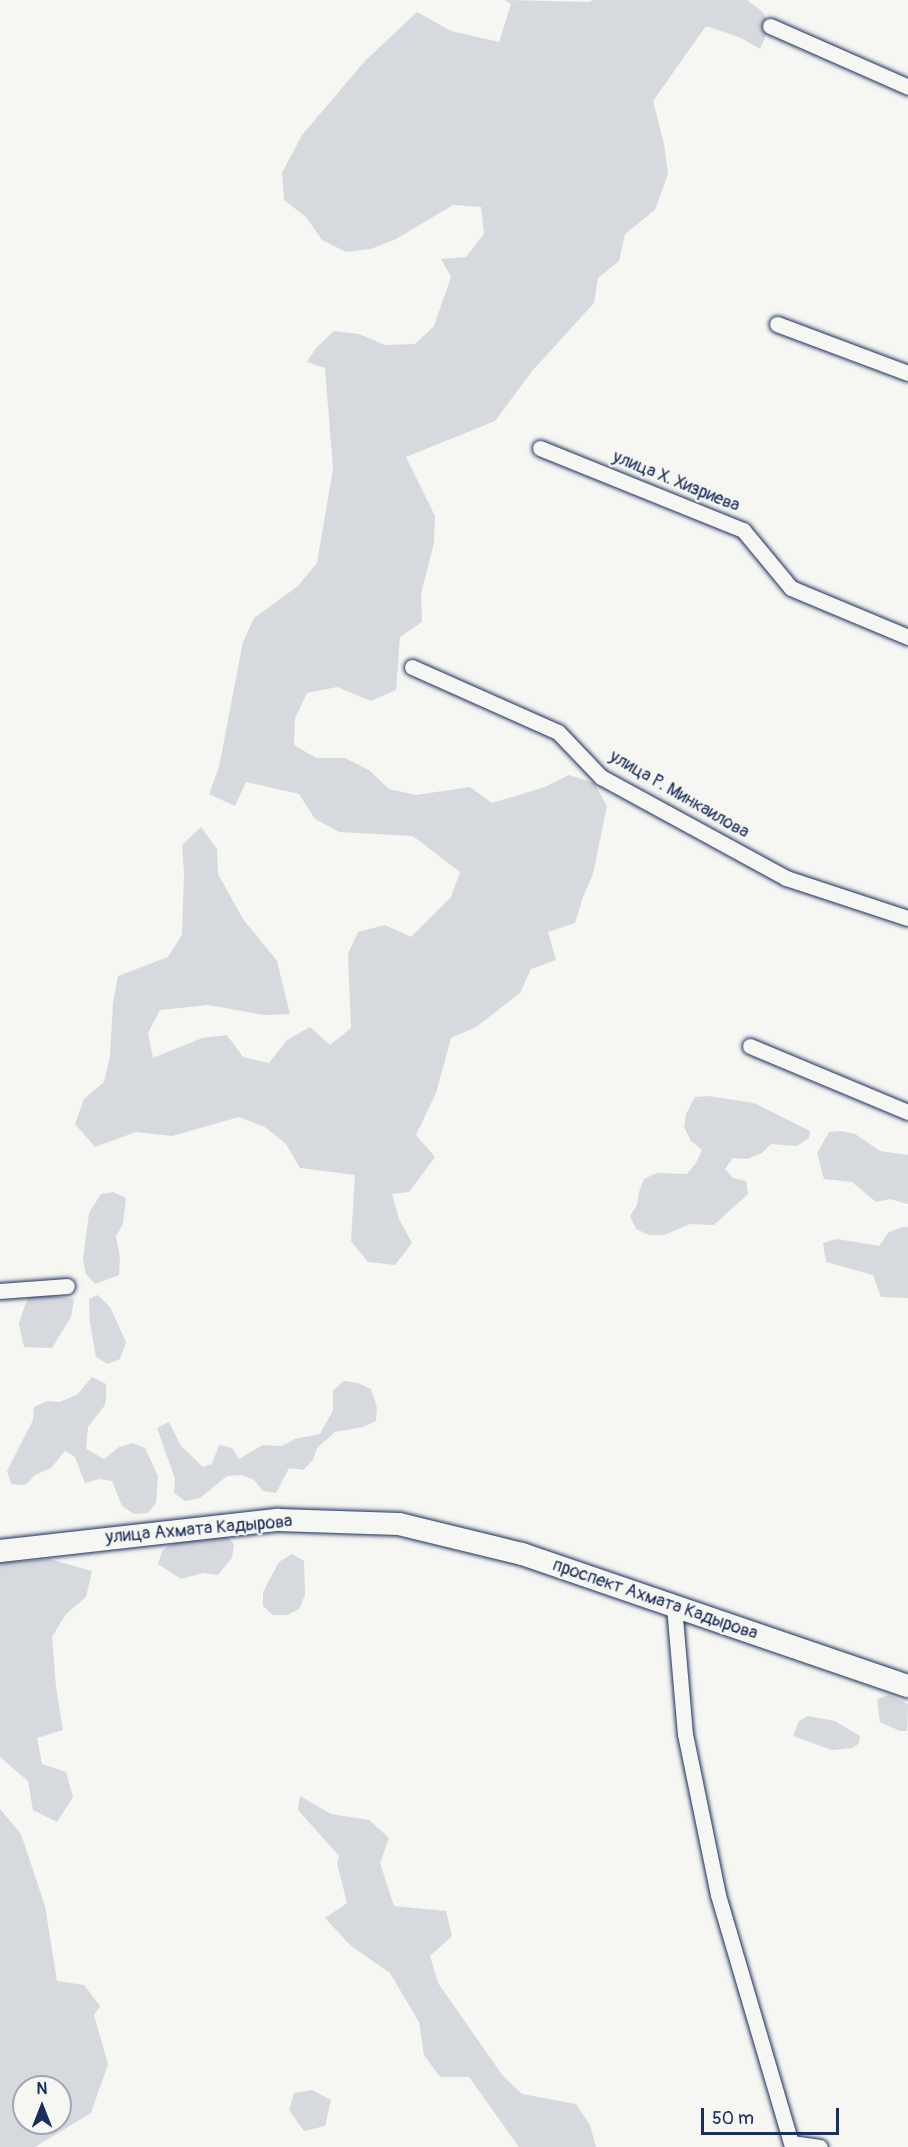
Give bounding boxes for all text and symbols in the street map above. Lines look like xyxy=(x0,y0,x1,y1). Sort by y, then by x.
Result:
street label: улица Х. Хизриева xyxy=(609,447,743,517)
street label: улица Р. Минкаилова xyxy=(605,746,753,844)
street label: улица Ахмата Кадырова xyxy=(105,1511,293,1549)
street label: проспект Ахмата Кадырова xyxy=(550,1555,760,1645)
north arrow xyxy=(12,2075,72,2135)
text: N xyxy=(37,2079,47,2099)
scale bar xyxy=(704,2096,842,2134)
text: 50 m xyxy=(712,2107,754,2130)

